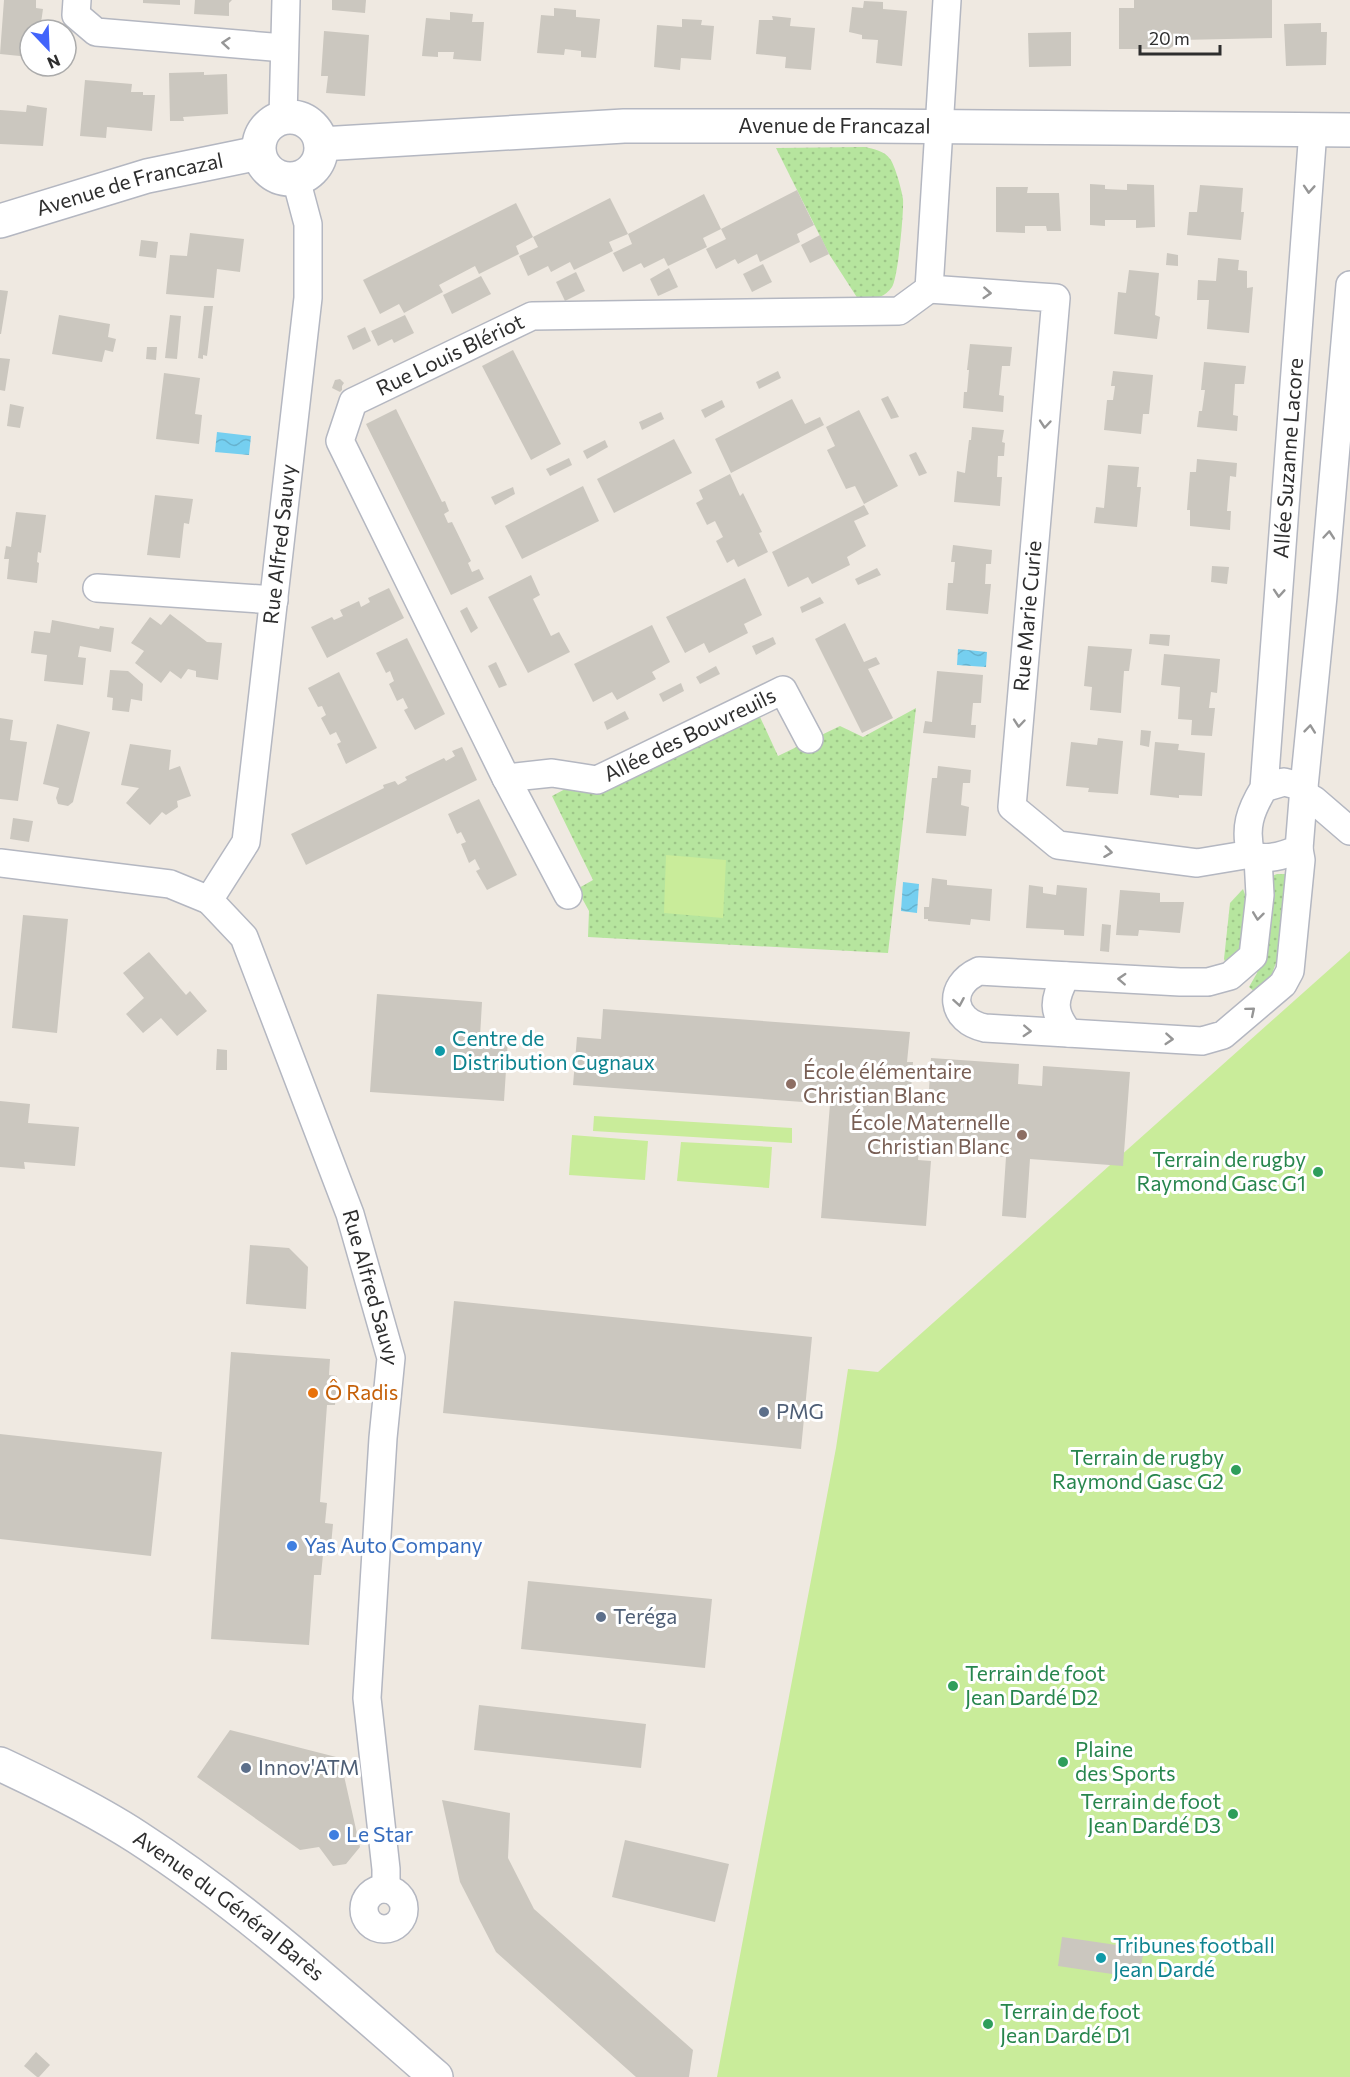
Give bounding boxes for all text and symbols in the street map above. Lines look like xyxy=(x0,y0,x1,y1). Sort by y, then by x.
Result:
north arrow xyxy=(18,18,78,78)
scale bar xyxy=(1140,18,1220,56)
text: 20 m xyxy=(1149,27,1190,49)
one-way arrow xyxy=(221,37,230,50)
text: N xyxy=(45,51,63,73)
street label: Avenue de Francazal xyxy=(738,112,931,138)
street label: Avenue de Francazal xyxy=(33,147,225,220)
one-way arrow xyxy=(1303,184,1316,193)
one-way arrow xyxy=(983,286,992,299)
street label: Rue Louis Blériot xyxy=(372,308,527,400)
street label: Allée Suzanne Lacore xyxy=(1267,357,1307,559)
one-way arrow xyxy=(1039,419,1052,428)
street label: Rue Alfred Sauvy xyxy=(257,463,300,625)
one-way arrow xyxy=(1322,530,1335,539)
street label: Rue Marie Curie xyxy=(1007,539,1046,692)
one-way arrow xyxy=(1273,588,1286,597)
street label: Allée des Bouvreuils xyxy=(599,682,779,786)
one-way arrow xyxy=(1013,718,1026,727)
one-way arrow xyxy=(1303,724,1316,733)
one-way arrow xyxy=(1103,845,1113,857)
one-way arrow xyxy=(1252,912,1264,921)
one-way arrow xyxy=(1117,973,1126,986)
one-way arrow xyxy=(952,997,964,1007)
one-way arrow xyxy=(1244,1008,1255,1019)
one-way arrow xyxy=(1023,1024,1032,1037)
place label: Centre de Distribution Cugnaux xyxy=(452,1025,655,1074)
one-way arrow xyxy=(1165,1033,1174,1046)
marker: Centre de Distribution Cugnaux xyxy=(433,1044,447,1058)
place label: École élémentaire Christian Blanc xyxy=(803,1058,972,1107)
marker: École élémentaire Christian Blanc xyxy=(784,1077,798,1091)
place label: École Maternelle Christian Blanc xyxy=(851,1109,1010,1158)
marker: École Maternelle Christian Blanc xyxy=(1015,1128,1029,1142)
place label: Terrain de rugby Raymond Gasc G1 xyxy=(1137,1146,1306,1195)
marker: Terrain de rugby Raymond Gasc G1 xyxy=(1311,1165,1325,1179)
street label: Rue Alfred Sauvy xyxy=(338,1206,405,1367)
place label: Ô Radis xyxy=(325,1379,398,1404)
marker: Ô Radis xyxy=(306,1386,320,1400)
place label: PMG xyxy=(776,1398,824,1423)
marker: PMG xyxy=(757,1405,771,1419)
place label: Terrain de rugby Raymond Gasc G2 xyxy=(1052,1444,1224,1493)
marker: Terrain de rugby Raymond Gasc G2 xyxy=(1229,1463,1243,1477)
place label: Yas Auto Company xyxy=(304,1532,483,1557)
marker: Yas Auto Company xyxy=(285,1539,299,1553)
place label: Teréga xyxy=(613,1603,677,1628)
marker: Teréga xyxy=(594,1610,608,1624)
place label: Terrain de foot Jean Dardé D2 xyxy=(965,1660,1105,1709)
marker: Terrain de foot Jean Dardé D2 xyxy=(946,1679,960,1693)
place label: Plaine des Sports xyxy=(1075,1736,1176,1785)
place label: Innov'ATM xyxy=(258,1754,359,1779)
marker: Plaine des Sports xyxy=(1056,1755,1070,1769)
marker: Innov'ATM xyxy=(239,1761,253,1775)
place label: Terrain de foot Jean Dardé D3 xyxy=(1081,1788,1221,1837)
marker: Terrain de foot Jean Dardé D3 xyxy=(1226,1807,1240,1821)
place label: Le Star xyxy=(346,1821,413,1846)
street label: Avenue du Général Barès xyxy=(129,1824,330,1985)
marker: Le Star xyxy=(327,1828,341,1842)
place label: Tribunes football Jean Dardé xyxy=(1113,1932,1275,1981)
marker: Tribunes football Jean Dardé xyxy=(1094,1951,1108,1965)
place label: Terrain de foot Jean Dardé D1 xyxy=(1000,1998,1140,2047)
marker: Terrain de foot Jean Dardé D1 xyxy=(981,2017,995,2031)

